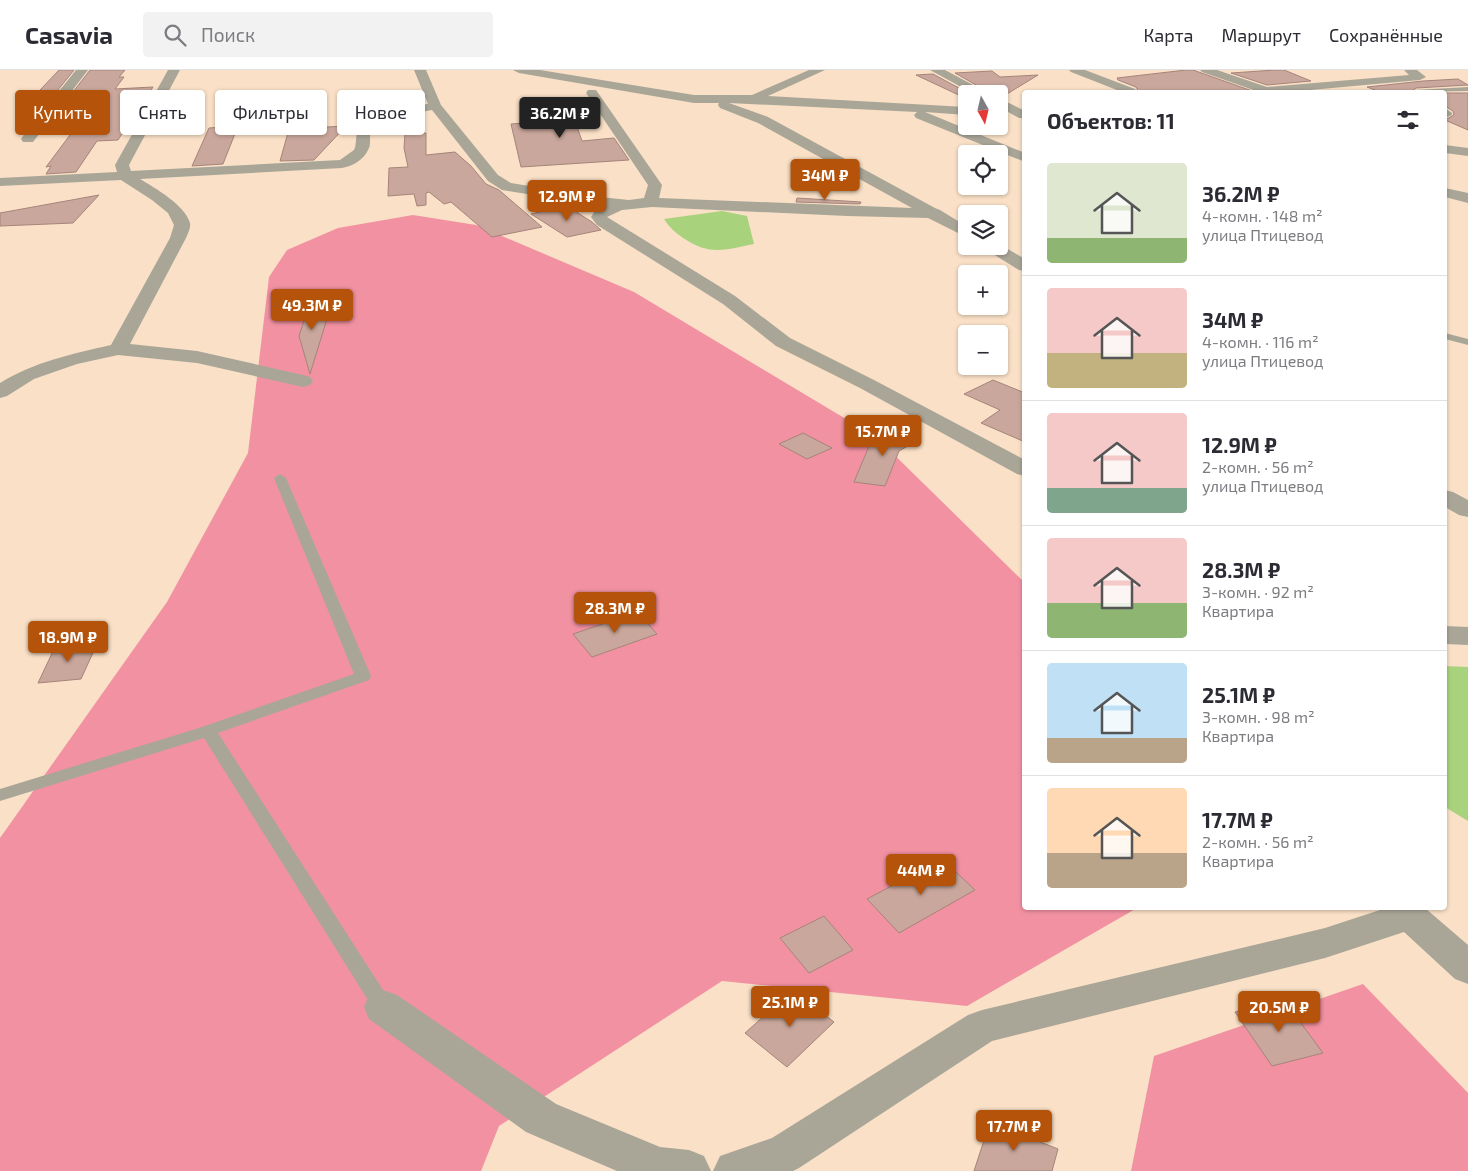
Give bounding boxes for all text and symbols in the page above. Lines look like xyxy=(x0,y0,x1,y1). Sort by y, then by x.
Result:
search box xyxy=(143,12,493,57)
text: Casavia xyxy=(25,20,113,49)
icon: search xyxy=(161,21,189,49)
text: Поиск xyxy=(201,23,255,46)
text: Карта xyxy=(1143,24,1193,46)
text: Маршрут xyxy=(1221,24,1301,46)
text: Сохранённые xyxy=(1329,24,1443,46)
north arrow xyxy=(958,85,1008,135)
map controls xyxy=(958,85,1008,375)
chip: Купить xyxy=(15,90,110,135)
chip: Снять xyxy=(120,90,205,135)
chip: Фильтры xyxy=(215,90,327,135)
chip: Новое xyxy=(337,90,425,135)
pin: 36.2M ₽ xyxy=(514,97,606,139)
text: 36.2M ₽ xyxy=(530,103,590,122)
icon: filters xyxy=(1394,106,1422,134)
text: Объектов: 11 xyxy=(1047,108,1175,133)
button: locate xyxy=(958,145,1008,195)
pin: 34M ₽ xyxy=(790,158,860,201)
text: 34M ₽ xyxy=(802,165,848,184)
pin: 12.9M ₽ xyxy=(521,180,613,222)
text: 36.2M ₽ xyxy=(1202,181,1280,206)
icon: home xyxy=(1087,183,1147,243)
text: 12.9M ₽ xyxy=(538,186,596,205)
button: layers xyxy=(958,205,1008,255)
text: 4-комн. · 148 m² xyxy=(1202,206,1323,225)
text: улица Птицевод xyxy=(1202,225,1323,244)
button: + xyxy=(958,265,1008,315)
pin: 49.3M ₽ xyxy=(266,288,358,331)
text: 49.3M ₽ xyxy=(282,295,342,314)
text: 34M ₽ xyxy=(1202,307,1263,332)
icon: home xyxy=(1087,308,1147,368)
button: − xyxy=(958,325,1008,375)
text: 4-комн. · 116 m² xyxy=(1202,332,1319,351)
text: улица Птицевод xyxy=(1202,351,1323,370)
pin: 15.7M ₽ xyxy=(837,414,929,457)
text: 15.7M ₽ xyxy=(855,421,911,440)
text: 12.9M ₽ xyxy=(1202,432,1277,457)
icon: home xyxy=(1087,433,1147,493)
text: 2-комн. · 56 m² xyxy=(1202,457,1314,476)
text: улица Птицевод xyxy=(1202,476,1323,495)
text: 28.3M ₽ xyxy=(1202,557,1280,582)
icon: home xyxy=(1087,558,1147,618)
text: 3-комн. · 92 m² xyxy=(1202,582,1314,601)
pin: 28.3M ₽ xyxy=(569,592,661,634)
text: 28.3M ₽ xyxy=(585,598,645,617)
text: Квартира xyxy=(1202,601,1274,620)
pin: 18.9M ₽ xyxy=(22,620,114,663)
text: 18.9M ₽ xyxy=(39,627,97,646)
text: 25.1M ₽ xyxy=(1202,682,1275,707)
icon: home xyxy=(1087,683,1147,743)
text: 3-комн. · 98 m² xyxy=(1202,707,1315,726)
text: Квартира xyxy=(1202,726,1274,745)
text: 17.7M ₽ xyxy=(1202,807,1273,832)
icon: home xyxy=(1087,808,1147,868)
text: 2-комн. · 56 m² xyxy=(1202,832,1314,851)
text: Квартира xyxy=(1202,851,1274,870)
pin: 44M ₽ xyxy=(886,854,956,896)
text: 44M ₽ xyxy=(897,860,945,879)
pin: 25.1M ₽ xyxy=(744,986,836,1028)
pin: 20.5M ₽ xyxy=(1233,990,1325,1033)
text: 25.1M ₽ xyxy=(762,992,818,1011)
text: 20.5M ₽ xyxy=(1249,997,1309,1016)
pin: 17.7M ₽ xyxy=(968,1110,1060,1152)
text: 17.7M ₽ xyxy=(987,1116,1041,1135)

